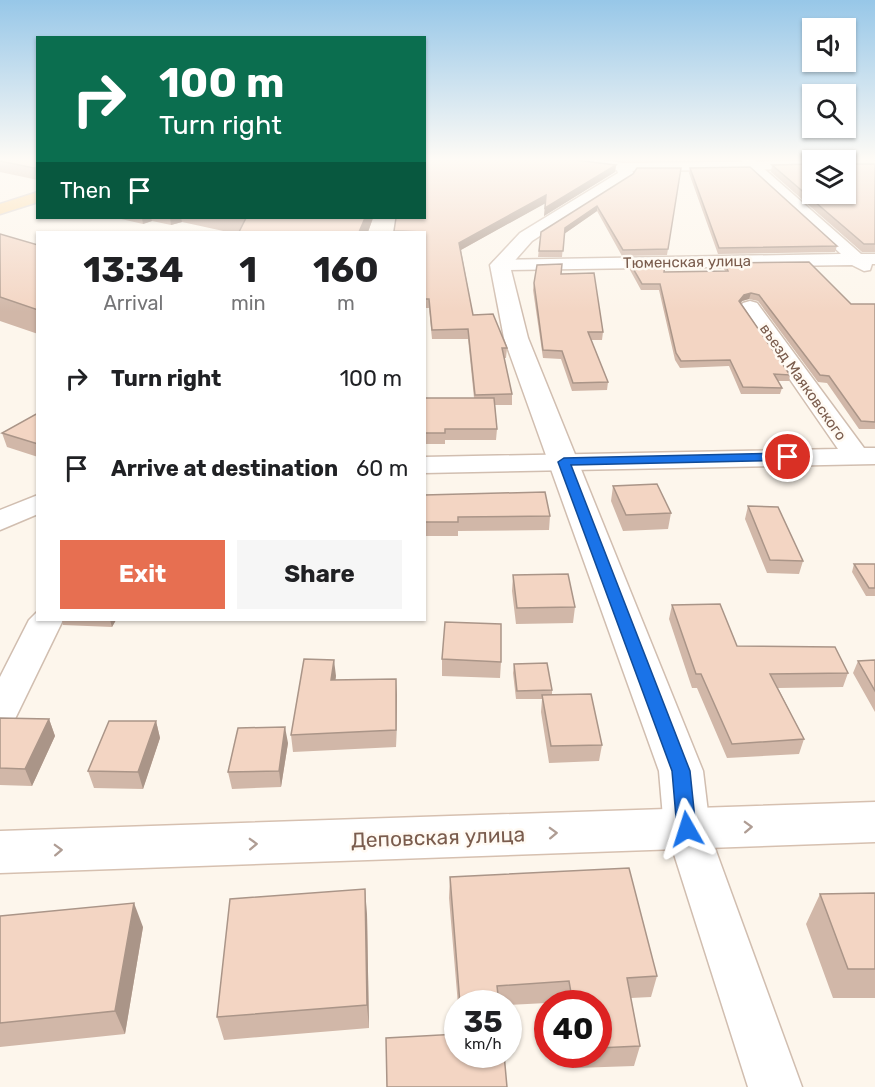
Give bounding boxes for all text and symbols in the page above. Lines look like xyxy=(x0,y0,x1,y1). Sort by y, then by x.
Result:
map controls xyxy=(802,18,856,204)
button: sound xyxy=(802,18,856,72)
text: 100 m xyxy=(159,58,284,108)
icon: right xyxy=(60,60,138,138)
button: search xyxy=(802,84,856,138)
text: Turn right xyxy=(159,109,282,141)
button: layers xyxy=(802,150,856,204)
icon: arrive xyxy=(123,174,156,207)
text: Then xyxy=(60,177,111,204)
text: 13:34 xyxy=(83,248,184,291)
text: 1 xyxy=(239,248,257,291)
text: 160 xyxy=(313,248,379,291)
street label: Тюменская улица xyxy=(623,252,751,272)
text: Arrival xyxy=(103,291,163,315)
text: min xyxy=(231,291,266,315)
text: m xyxy=(337,291,355,315)
street label: въезд Маяковского xyxy=(756,320,850,444)
icon: right xyxy=(60,362,93,395)
text: Turn right xyxy=(111,365,221,392)
text: 100 m xyxy=(340,365,402,392)
pin xyxy=(762,431,813,482)
icon: arrive xyxy=(771,440,804,473)
icon: arrive xyxy=(60,452,93,485)
text: Arrive at destination xyxy=(111,455,338,482)
text: 60 m xyxy=(356,455,408,482)
button: Exit xyxy=(60,540,225,609)
button: Share xyxy=(237,540,402,609)
position arrow xyxy=(655,797,719,861)
one-way arrow xyxy=(744,820,753,833)
street label: Деповская улица xyxy=(350,821,526,853)
one-way arrow xyxy=(549,827,558,840)
one-way arrow xyxy=(249,837,258,850)
one-way arrow xyxy=(54,844,63,857)
speed limit sign: 40 xyxy=(534,990,612,1068)
text: 35 xyxy=(463,1004,503,1040)
text: km/h xyxy=(464,1035,502,1053)

